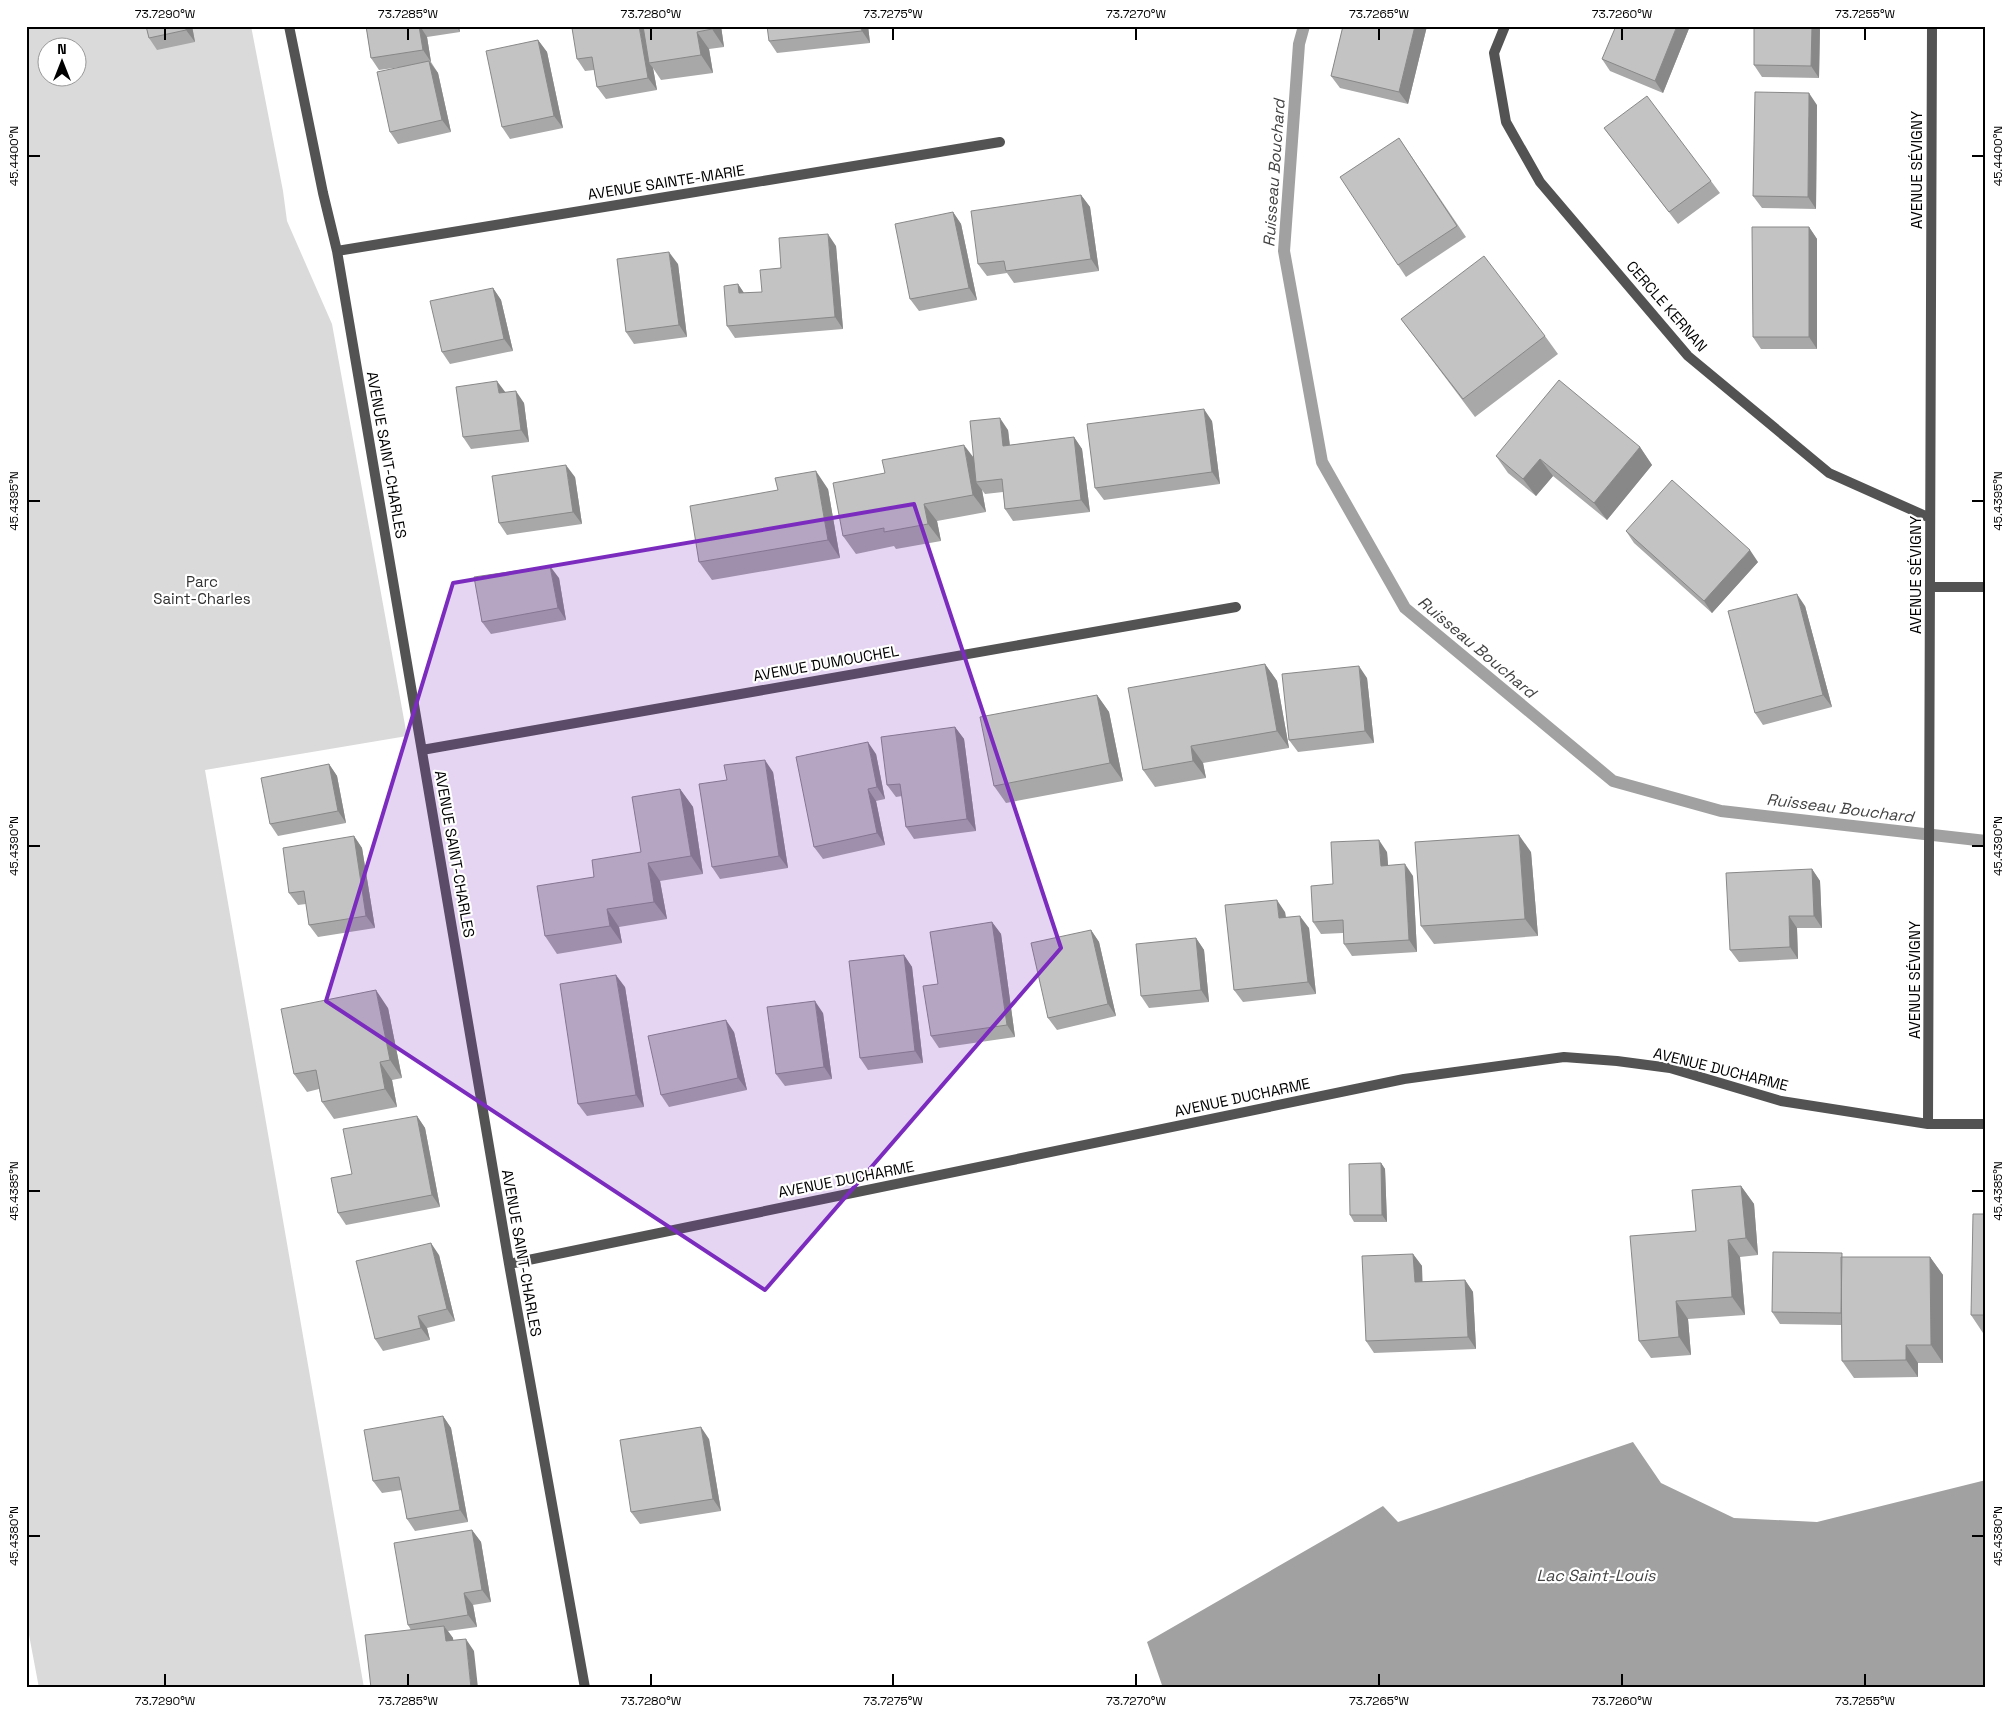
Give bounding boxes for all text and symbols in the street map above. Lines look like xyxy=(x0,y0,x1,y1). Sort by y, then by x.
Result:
text: 73.7290°W xyxy=(135,6,196,22)
text: 73.7285°W xyxy=(378,6,439,22)
text: 73.7280°W xyxy=(621,6,682,22)
text: 73.7275°W xyxy=(863,6,923,22)
text: 73.7270°W xyxy=(1106,6,1166,22)
text: 73.7265°W xyxy=(1349,6,1410,22)
text: 73.7260°W xyxy=(1592,6,1653,22)
text: 73.7255°W xyxy=(1835,6,1895,22)
north arrow xyxy=(38,38,88,88)
text: N xyxy=(57,40,67,58)
water label: Ruisseau Bouchard xyxy=(1258,97,1290,248)
street label: AVENUE SÉVIGNY xyxy=(1907,111,1926,229)
text: 45.4400°N xyxy=(6,126,22,186)
text: 45.4400°N xyxy=(1990,126,2006,186)
street label: AVENUE SAINTE-MARIE xyxy=(586,160,746,204)
street label: CERCLE KERNAN xyxy=(1622,257,1712,355)
street label: AVENUE SAINT-CHARLES xyxy=(363,370,411,540)
text: 45.4395°N xyxy=(6,471,22,531)
text: 45.4395°N xyxy=(1990,471,2006,531)
street label: AVENUE SÉVIGNY xyxy=(1906,516,1925,634)
park label: Parc Saint-Charles xyxy=(153,572,251,608)
water label: Ruisseau Bouchard xyxy=(1414,591,1542,704)
street label: AVENUE DUMOUCHEL xyxy=(752,641,900,685)
street label: AVENUE SAINT-CHARLES xyxy=(431,769,479,939)
water label: Ruisseau Bouchard xyxy=(1765,789,1916,828)
text: 45.4390°N xyxy=(6,816,22,876)
text: 45.4390°N xyxy=(1990,816,2006,876)
street label: AVENUE SÉVIGNY xyxy=(1905,921,1924,1039)
street label: AVENUE DUCHARME xyxy=(1652,1043,1790,1095)
street label: AVENUE DUCHARME xyxy=(1172,1073,1312,1121)
street label: AVENUE DUCHARME xyxy=(776,1156,916,1202)
text: 45.4385°N xyxy=(6,1161,22,1221)
text: 45.4385°N xyxy=(1990,1161,2006,1221)
street label: AVENUE SAINT-CHARLES xyxy=(498,1168,546,1338)
text: 45.4380°N xyxy=(6,1506,22,1566)
text: 45.4380°N xyxy=(1990,1506,2006,1566)
water label: Lac Saint-Louis xyxy=(1537,1565,1656,1586)
text: 73.7290°W xyxy=(135,1693,196,1709)
text: 73.7285°W xyxy=(378,1693,439,1709)
text: 73.7280°W xyxy=(621,1693,682,1709)
text: 73.7275°W xyxy=(863,1693,923,1709)
text: 73.7270°W xyxy=(1106,1693,1166,1709)
text: 73.7265°W xyxy=(1349,1693,1410,1709)
text: 73.7260°W xyxy=(1592,1693,1653,1709)
text: 73.7255°W xyxy=(1835,1693,1895,1709)

